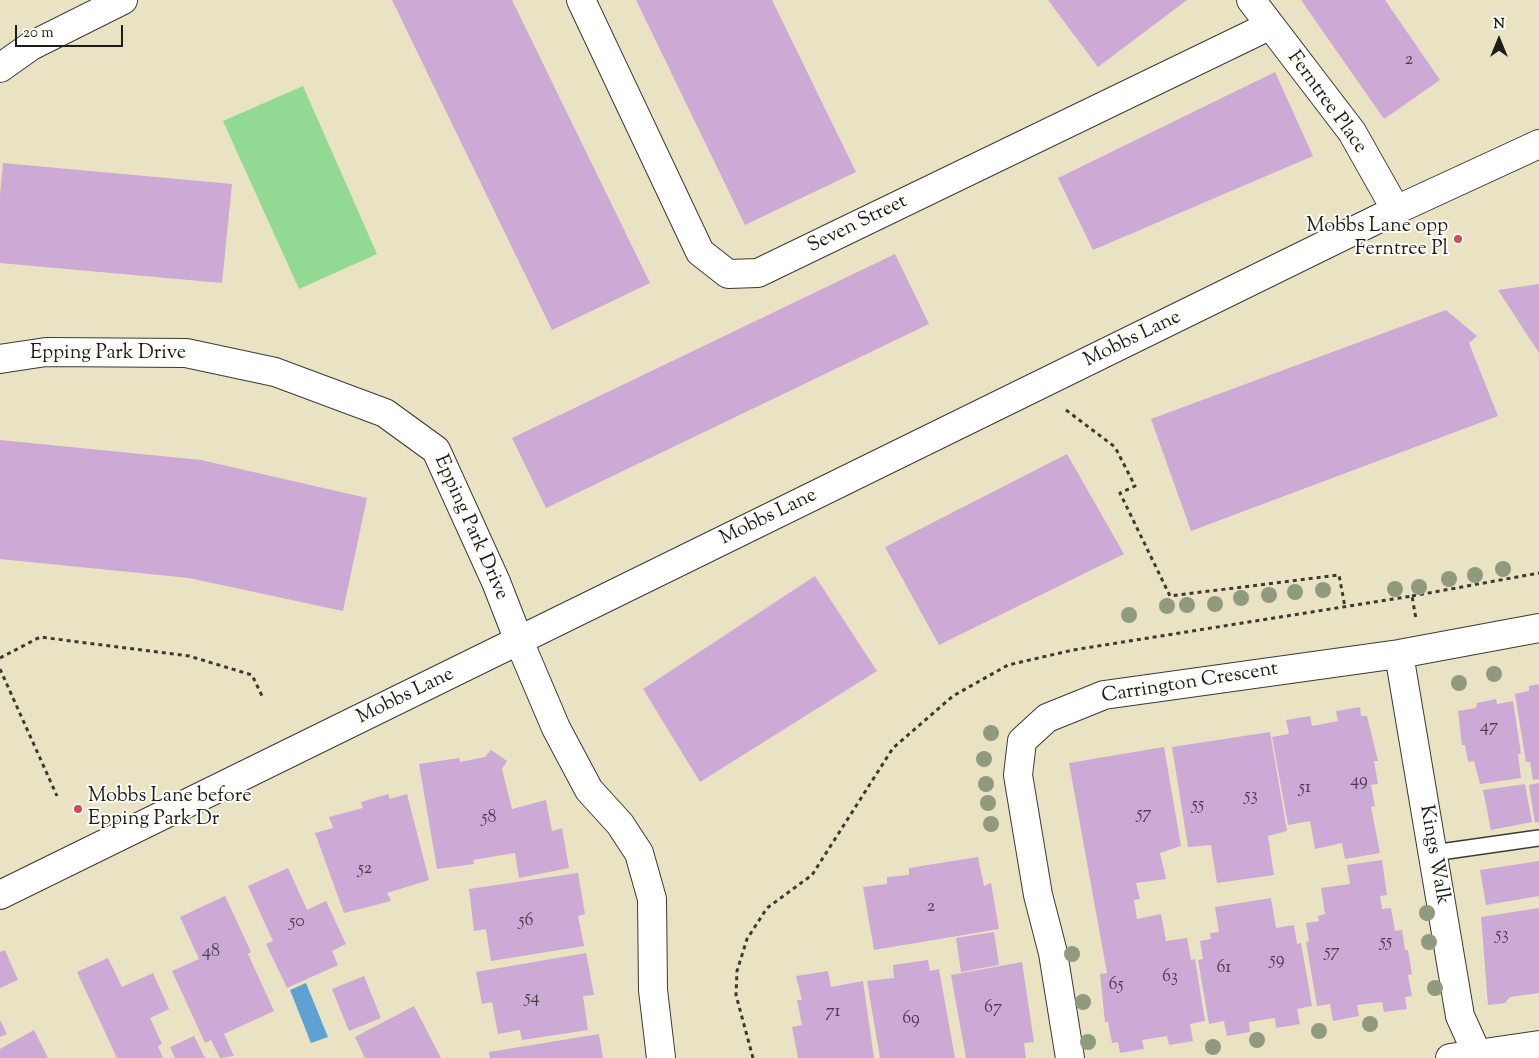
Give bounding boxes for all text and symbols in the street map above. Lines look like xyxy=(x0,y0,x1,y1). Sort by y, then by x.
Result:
scale bar xyxy=(18,15,125,47)
north arrow xyxy=(1474,15,1524,65)
text: N xyxy=(1493,15,1505,35)
text: 20 m xyxy=(23,23,54,44)
street label: Ferntree Place xyxy=(1281,47,1371,159)
house number: 2 xyxy=(1405,50,1413,72)
street label: Seven Street xyxy=(804,191,912,259)
place label: Mobbs Lane opp Ferntree Pl xyxy=(1306,216,1448,263)
marker: Mobbs Lane opp Ferntree Pl xyxy=(1452,233,1464,245)
street label: Mobbs Lane xyxy=(1081,306,1185,374)
street label: Epping Park Drive xyxy=(30,343,186,367)
street label: Epping Park Drive xyxy=(427,452,513,604)
street label: Mobbs Lane xyxy=(717,484,821,552)
street label: Carrington Crescent xyxy=(1100,658,1280,710)
street label: Mobbs Lane xyxy=(354,663,458,731)
house number: 47 xyxy=(1480,717,1498,739)
house number: 49 xyxy=(1350,771,1368,793)
house number: 51 xyxy=(1299,778,1311,800)
place label: Mobbs Lane before Epping Park Dr xyxy=(88,786,252,833)
house number: 53 xyxy=(1244,786,1258,808)
house number: 55 xyxy=(1192,795,1204,817)
marker: Mobbs Lane before Epping Park Dr xyxy=(72,803,84,815)
street label: Kings Walk xyxy=(1412,803,1454,907)
house number: 57 xyxy=(1136,804,1152,826)
house number: 58 xyxy=(481,808,497,830)
house number: 52 xyxy=(358,859,372,881)
house number: 2 xyxy=(927,897,935,919)
house number: 56 xyxy=(518,911,534,933)
house number: 50 xyxy=(289,912,305,934)
house number: 53 xyxy=(1495,925,1509,947)
house number: 55 xyxy=(1380,932,1392,954)
house number: 48 xyxy=(202,942,220,964)
house number: 57 xyxy=(1324,942,1340,964)
house number: 59 xyxy=(1270,950,1284,972)
house number: 61 xyxy=(1217,958,1231,980)
house number: 63 xyxy=(1162,967,1178,989)
house number: 65 xyxy=(1108,975,1124,997)
house number: 54 xyxy=(524,988,540,1010)
house number: 67 xyxy=(984,998,1002,1020)
house number: 71 xyxy=(825,1002,841,1024)
house number: 69 xyxy=(902,1009,920,1031)

